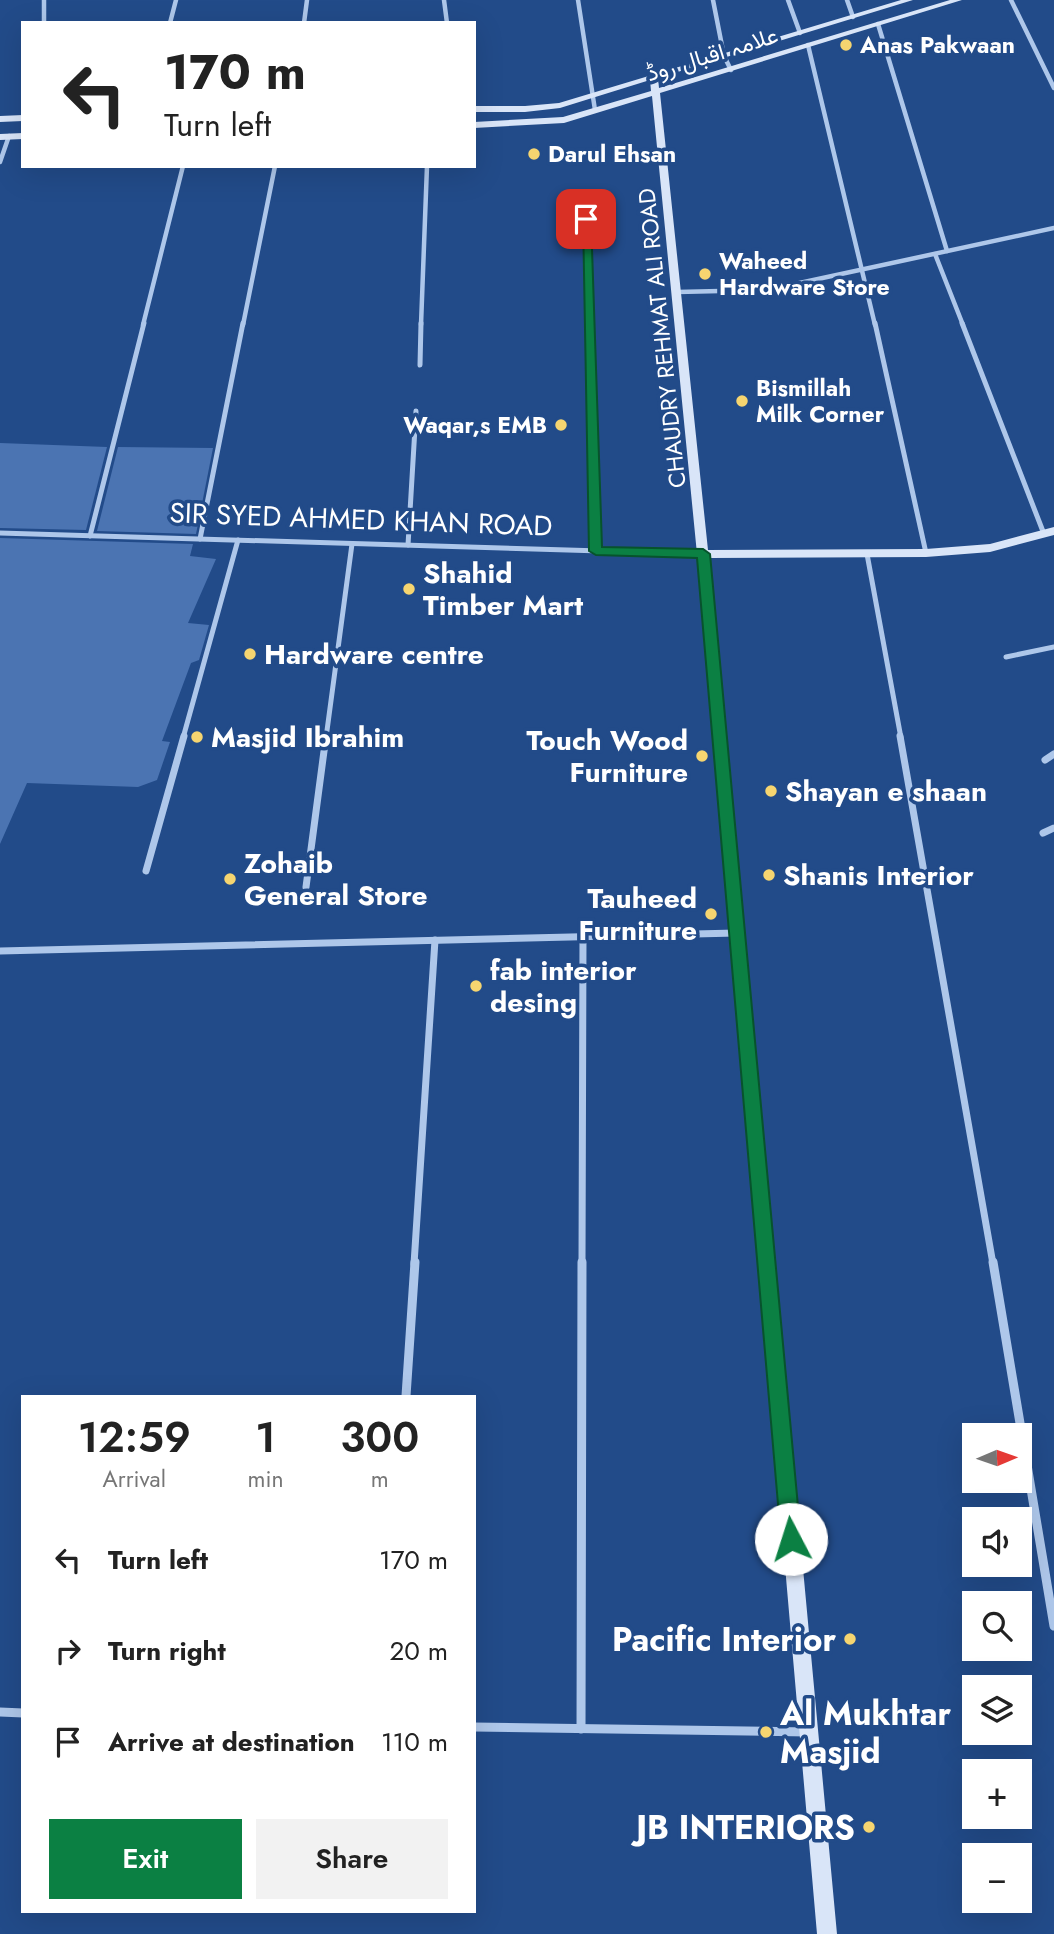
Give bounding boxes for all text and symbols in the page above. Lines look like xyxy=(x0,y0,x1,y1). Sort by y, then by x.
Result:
street label: علامہ اقبال روڈ xyxy=(642,18,782,90)
place label: Anas Pakwaan xyxy=(859,28,1015,62)
text: 170 m xyxy=(164,37,306,107)
marker: Anas Pakwaan xyxy=(838,37,854,53)
icon: left xyxy=(49,49,140,140)
text: Turn left xyxy=(164,102,271,148)
place label: Darul Ehsan xyxy=(548,137,676,171)
marker: Darul Ehsan xyxy=(526,146,542,162)
street label: CHAUDRY REHMAT ALI ROAD xyxy=(629,186,695,490)
pin xyxy=(556,189,616,249)
icon: arrive xyxy=(567,200,605,238)
place label: Waheed Hardware Store xyxy=(719,244,890,304)
marker: Waheed Hardware Store xyxy=(697,266,713,282)
place label: Bismillah Milk Corner xyxy=(756,371,885,431)
marker: Bismillah Milk Corner xyxy=(734,393,750,409)
place label: Waqar,s EMB xyxy=(403,408,547,442)
marker: Waqar,s EMB xyxy=(553,417,569,433)
street label: SIR SYED AHMED KHAN ROAD xyxy=(169,492,553,547)
place label: Shahid Timber Mart xyxy=(423,553,583,626)
marker: Shahid Timber Mart xyxy=(401,581,417,597)
place label: Hardware centre xyxy=(264,634,484,675)
marker: Hardware centre xyxy=(242,646,258,662)
place label: Masjid Ibrahim xyxy=(211,717,404,758)
place label: Touch Wood Furniture xyxy=(526,720,688,793)
marker: Masjid Ibrahim xyxy=(189,729,205,745)
marker: Touch Wood Furniture xyxy=(694,748,710,764)
place label: Shayan e shaan xyxy=(785,771,987,812)
marker: Shayan e shaan xyxy=(763,783,779,799)
place label: Zohaib General Store xyxy=(244,843,428,916)
place label: Shanis Interior xyxy=(783,855,974,896)
marker: Shanis Interior xyxy=(761,867,777,883)
marker: Zohaib General Store xyxy=(222,871,238,887)
place label: Tauheed Furniture xyxy=(579,878,697,951)
marker: Tauheed Furniture xyxy=(703,906,719,922)
place label: fab interior desing xyxy=(490,950,637,1023)
marker: fab interior desing xyxy=(468,978,484,994)
text: 12:59 xyxy=(78,1407,191,1468)
text: 1 xyxy=(255,1407,276,1468)
text: 300 xyxy=(340,1407,419,1468)
north arrow xyxy=(962,1423,1032,1493)
map controls xyxy=(962,1423,1032,1913)
text: Arrival xyxy=(103,1462,166,1496)
text: min xyxy=(248,1462,284,1496)
text: m xyxy=(371,1462,389,1496)
position arrow xyxy=(754,1502,828,1576)
button: sound xyxy=(962,1507,1032,1577)
icon: left xyxy=(49,1541,87,1579)
text: Turn left xyxy=(108,1541,208,1579)
text: 170 m xyxy=(379,1541,448,1579)
button: search xyxy=(962,1591,1032,1661)
place label: Pacific Interior xyxy=(612,1616,836,1663)
marker: Pacific Interior xyxy=(842,1631,858,1647)
icon: right xyxy=(49,1632,87,1670)
text: Turn right xyxy=(108,1632,226,1670)
text: 20 m xyxy=(390,1632,448,1670)
button: layers xyxy=(962,1675,1032,1745)
place label: Al Mukhtar Masjid xyxy=(779,1690,952,1775)
icon: arrive xyxy=(49,1723,87,1761)
text: Arrive at destination xyxy=(108,1723,355,1761)
text: 110 m xyxy=(381,1723,448,1761)
marker: Al Mukhtar Masjid xyxy=(758,1724,774,1740)
button: + xyxy=(962,1759,1032,1829)
place label: JB INTERIORS xyxy=(630,1804,855,1851)
button: Exit xyxy=(49,1819,242,1899)
button: Share xyxy=(256,1819,448,1899)
marker: JB INTERIORS xyxy=(861,1819,877,1835)
button: − xyxy=(962,1843,1032,1913)

